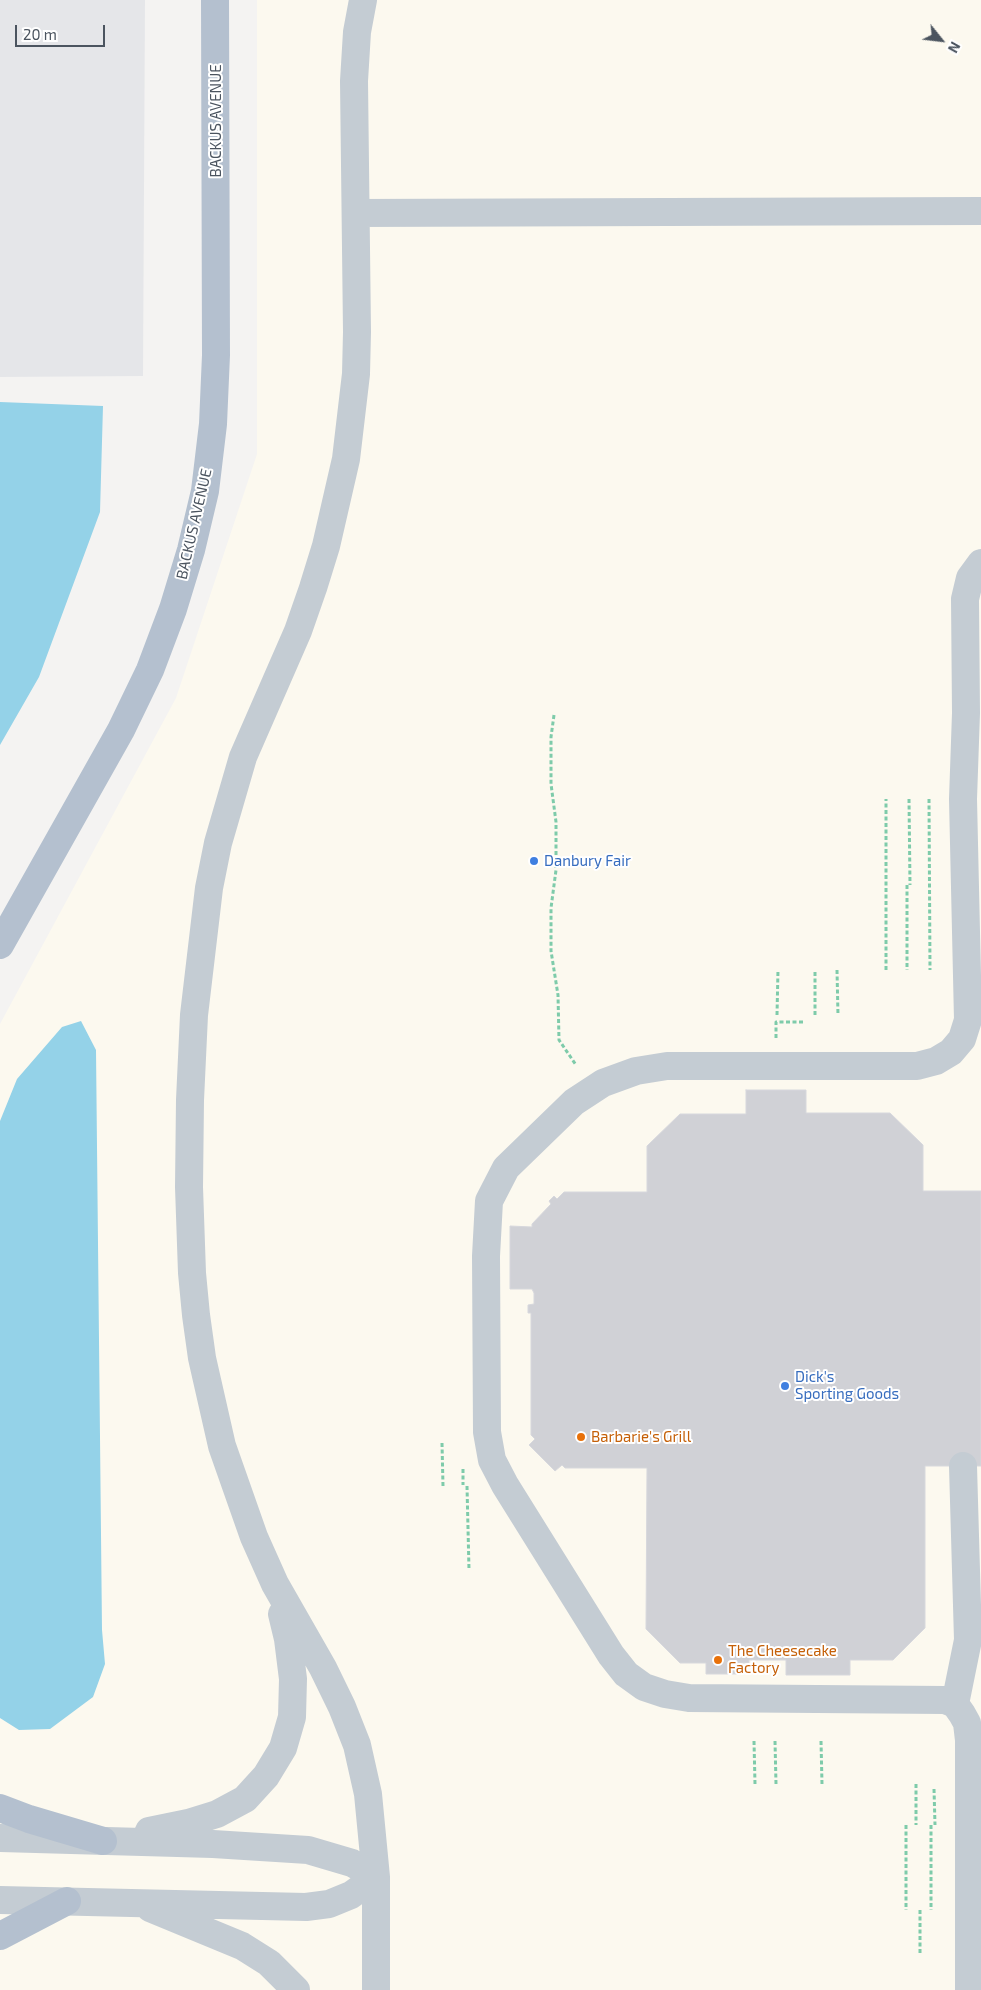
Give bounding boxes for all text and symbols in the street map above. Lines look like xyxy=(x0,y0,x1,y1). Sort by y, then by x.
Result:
scale bar xyxy=(18,15,108,47)
north arrow xyxy=(916,15,966,65)
text: 20 m xyxy=(23,25,57,43)
text: N xyxy=(945,39,964,56)
street label: BACKUS AVENUE xyxy=(207,64,225,178)
street label: BACKUS AVENUE xyxy=(173,467,215,581)
place label: Danbury Fair xyxy=(544,852,631,870)
marker: Danbury Fair xyxy=(528,855,540,867)
place label: Dick's Sporting Goods xyxy=(795,1368,899,1403)
marker: Dick's Sporting Goods xyxy=(779,1380,791,1392)
place label: Barbarie's Grill xyxy=(591,1428,691,1446)
marker: Barbarie's Grill xyxy=(575,1431,587,1443)
place label: The Cheesecake Factory xyxy=(728,1642,837,1677)
marker: The Cheesecake Factory xyxy=(712,1654,724,1666)

